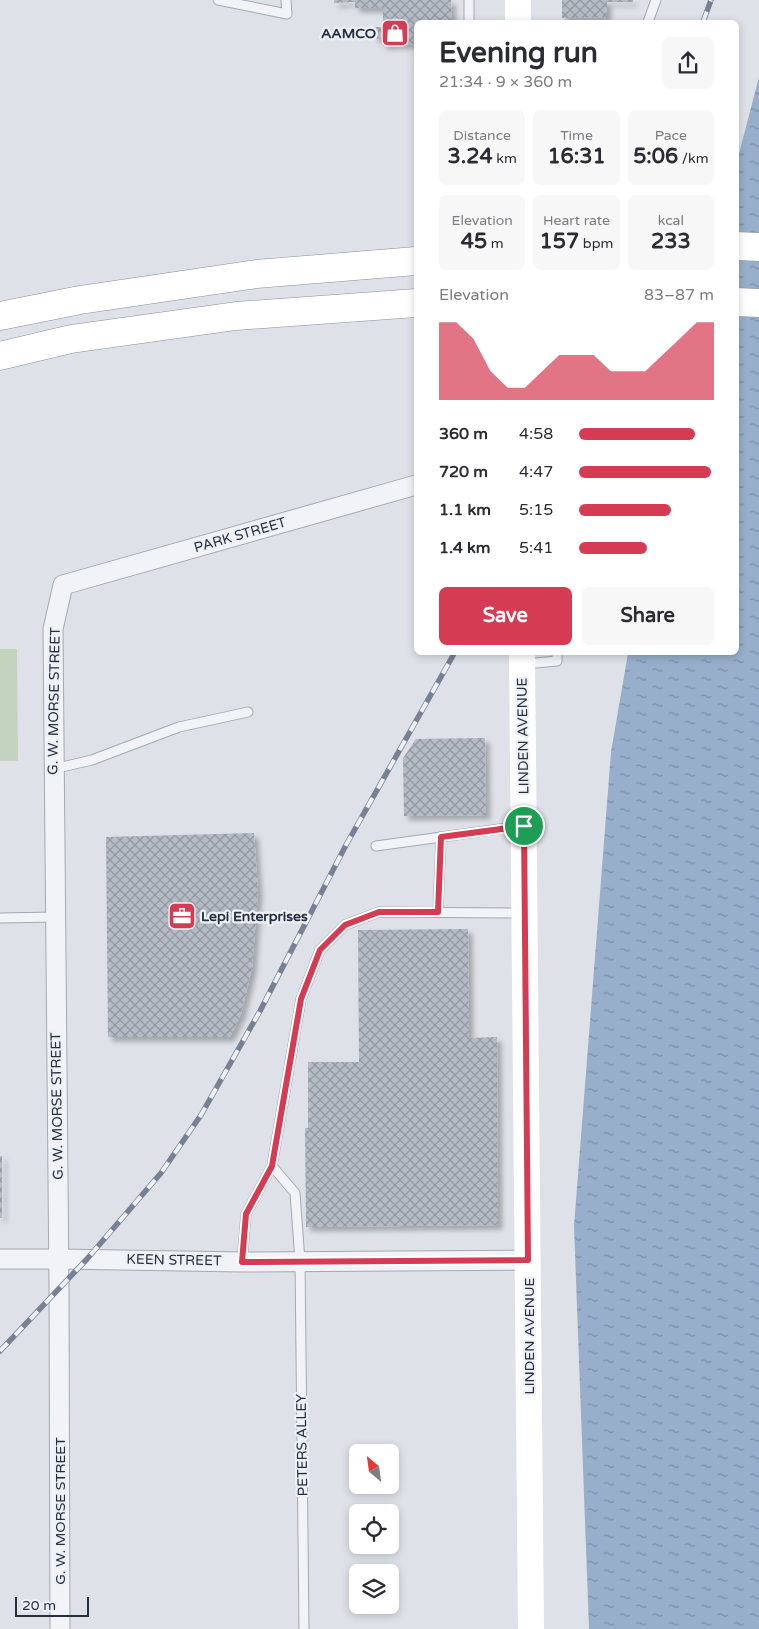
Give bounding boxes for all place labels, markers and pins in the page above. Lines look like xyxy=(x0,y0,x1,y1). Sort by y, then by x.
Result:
shop icon: AAMCO xyxy=(380,18,410,48)
place label: AAMCO xyxy=(321,25,376,42)
pin xyxy=(503,805,545,847)
office icon: Lepi Enterprises xyxy=(167,901,197,931)
place label: Lepi Enterprises xyxy=(201,908,308,925)

